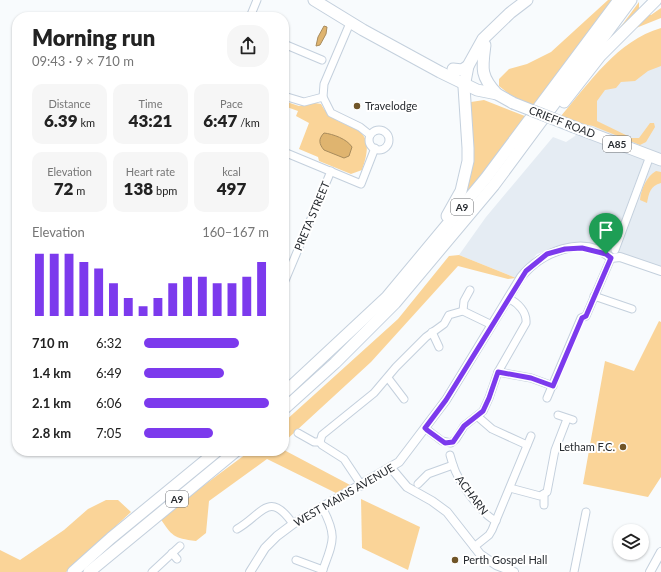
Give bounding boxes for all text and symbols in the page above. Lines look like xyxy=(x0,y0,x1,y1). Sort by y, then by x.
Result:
text: Morning run xyxy=(32,24,155,51)
button: share xyxy=(227,25,269,67)
text: 09:43 · 9 × 710 m xyxy=(32,53,134,69)
text: Distance xyxy=(48,97,91,110)
text: Time xyxy=(139,97,162,110)
text: Pace xyxy=(220,97,243,110)
place label: Travelodge xyxy=(365,99,418,112)
marker: Travelodge xyxy=(352,101,362,111)
street label: CRIEFF ROAD xyxy=(527,103,597,140)
text: 6.39 xyxy=(44,110,78,131)
text: 43:21 xyxy=(129,110,172,131)
text: 6:47 xyxy=(203,110,237,131)
text: km xyxy=(78,116,95,129)
text: /km xyxy=(237,116,260,129)
road number: A85 xyxy=(603,136,631,152)
text: Elevation xyxy=(47,165,92,178)
text: Heart rate xyxy=(126,165,175,178)
text: kcal xyxy=(222,165,241,178)
text: 72 xyxy=(54,178,73,199)
text: 138 xyxy=(124,178,153,199)
text: 497 xyxy=(217,178,246,199)
street label: PRETA STREET xyxy=(291,179,332,252)
text: m xyxy=(73,184,85,197)
text: bpm xyxy=(153,184,177,197)
road number: A9 xyxy=(451,199,473,215)
pin xyxy=(589,213,623,254)
icon: arrive xyxy=(595,219,617,241)
text: Elevation xyxy=(32,224,85,240)
text: 160–167 m xyxy=(202,224,269,240)
text: 710 m xyxy=(32,335,69,351)
text: 6:32 xyxy=(96,335,122,351)
text: 1.4 km xyxy=(32,365,71,381)
text: 6:49 xyxy=(96,365,122,381)
text: 2.1 km xyxy=(32,395,71,411)
text: 6:06 xyxy=(96,395,122,411)
text: 2.8 km xyxy=(32,425,71,441)
text: 7:05 xyxy=(96,425,122,441)
place label: Letham F.C. xyxy=(559,440,615,453)
marker: Letham F.C. xyxy=(618,442,628,452)
street label: WEST MAINS AVENUE xyxy=(291,461,396,529)
street label: ACHARN xyxy=(453,473,491,517)
road number: A9 xyxy=(166,491,188,507)
map controls xyxy=(613,524,649,560)
button: layers xyxy=(613,524,649,560)
place label: Perth Gospel Hall xyxy=(463,553,547,566)
marker: Perth Gospel Hall xyxy=(450,555,460,565)

